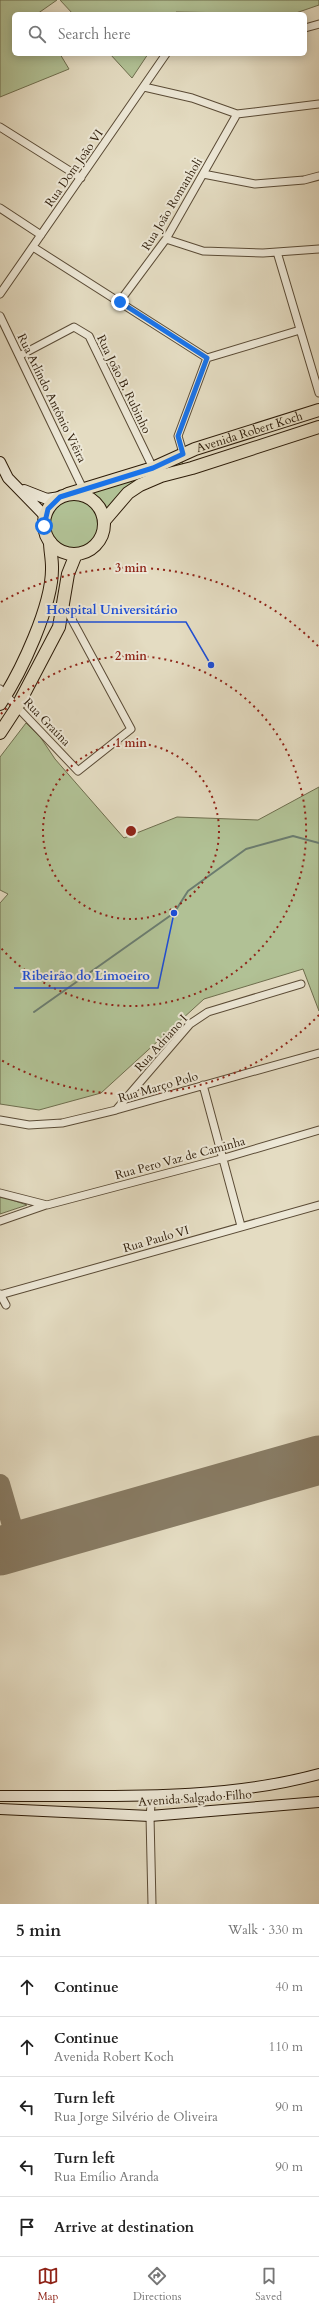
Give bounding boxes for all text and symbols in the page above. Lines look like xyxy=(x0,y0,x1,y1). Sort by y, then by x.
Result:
search box xyxy=(12,12,307,56)
icon: search xyxy=(26,23,48,45)
text: Search here xyxy=(58,24,131,44)
street label: Rua Dom João VI xyxy=(41,126,107,210)
street label: Rua João Romanholi xyxy=(138,154,206,253)
route end xyxy=(111,293,129,311)
street label: Rua Arlíndo Antônio Viêira xyxy=(14,331,91,466)
street label: Rua João B. Rubinho xyxy=(93,332,155,436)
street label: Avenida Robert Koch xyxy=(194,408,305,456)
route start xyxy=(35,517,53,535)
text: 3 min xyxy=(115,560,147,576)
callout: Hospital Universitário xyxy=(38,597,186,622)
text: Hospital Universitário xyxy=(46,601,178,619)
text: 2 min xyxy=(115,648,147,664)
street label: Rua Graúna xyxy=(20,695,74,750)
text: 1 min xyxy=(115,735,147,751)
centre of rings xyxy=(124,824,138,838)
callout: Ribeirão do Limoeiro xyxy=(14,963,158,988)
text: Ribeirão do Limoeiro xyxy=(22,967,150,985)
street label: Rua Adriano I xyxy=(131,1011,191,1075)
street label: Rua Março Polo xyxy=(116,1068,200,1106)
street label: Rua Pero Vaz de Caminha xyxy=(113,1133,248,1183)
street label: Rua Paulo VI xyxy=(121,1222,191,1256)
street label: Avenida Salgado Filho xyxy=(138,1786,253,1810)
text: 5 min xyxy=(16,1919,61,1942)
text: Walk · 330 m xyxy=(228,1921,303,1939)
icon: ahead xyxy=(16,1976,38,1998)
text: Continue xyxy=(54,1977,119,1997)
text: 40 m xyxy=(275,1978,303,1996)
text: Continue xyxy=(54,2028,119,2048)
icon: ahead xyxy=(16,2036,38,2058)
text: 110 m xyxy=(269,2038,303,2056)
text: Avenida Robert Koch xyxy=(54,2048,174,2066)
text: Turn left xyxy=(54,2088,115,2108)
icon: left xyxy=(16,2096,38,2118)
text: 90 m xyxy=(275,2098,303,2116)
text: Rua Jorge Silvério de Oliveira xyxy=(54,2108,218,2126)
text: Turn left xyxy=(54,2148,115,2168)
icon: left xyxy=(16,2156,38,2178)
text: 90 m xyxy=(275,2158,303,2176)
text: Rua Emílio Aranda xyxy=(54,2168,159,2186)
icon: arrive xyxy=(16,2216,38,2238)
text: Arrive at destination xyxy=(54,2217,194,2237)
tab: Map xyxy=(37,2265,59,2304)
tab: Directions xyxy=(133,2265,181,2304)
tab: Saved xyxy=(255,2265,282,2304)

